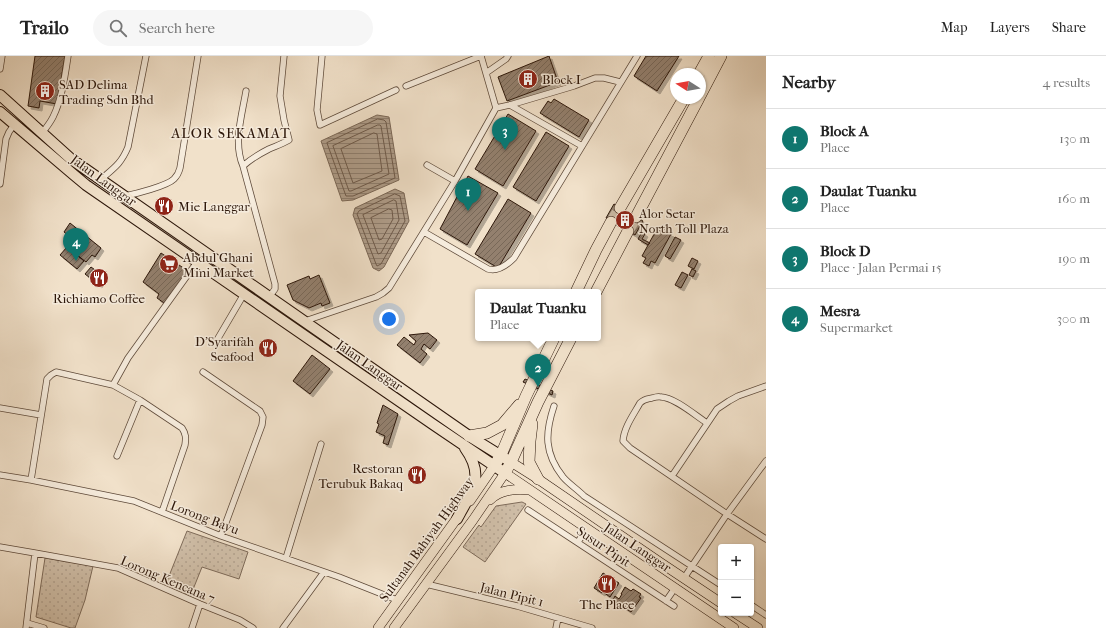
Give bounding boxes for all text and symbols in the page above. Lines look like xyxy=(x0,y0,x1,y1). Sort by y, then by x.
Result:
search box xyxy=(93,10,373,46)
text: Trailo xyxy=(20,17,69,39)
icon: search xyxy=(107,17,129,39)
text: Search here xyxy=(139,19,215,37)
text: Map xyxy=(941,19,968,36)
text: Layers xyxy=(990,19,1030,36)
text: Share xyxy=(1052,19,1086,36)
building icon: Block I xyxy=(517,68,539,90)
north arrow xyxy=(670,68,706,104)
place label: Block I xyxy=(542,72,581,87)
text: Nearby xyxy=(782,72,836,92)
text: 4 results xyxy=(1043,75,1090,90)
place label: SAD Delima Trading Sdn Bhd xyxy=(59,77,154,107)
building icon: SAD Delima Trading Sdn Bhd xyxy=(34,80,56,102)
pin: 3 xyxy=(492,117,518,150)
text: Block A xyxy=(820,122,869,140)
district label: ALOR SEKAMAT xyxy=(170,125,291,142)
text: 1 xyxy=(793,131,797,146)
text: 130 m xyxy=(1059,131,1090,146)
text: Place xyxy=(820,140,850,155)
street label: Jalan Langgar xyxy=(67,151,140,210)
pin: 1 xyxy=(455,178,481,211)
text: Daulat Tuanku xyxy=(820,182,917,200)
text: 2 xyxy=(792,191,798,206)
text: 160 m xyxy=(1058,191,1090,206)
restaurant icon: Mie Langgar xyxy=(153,195,175,217)
place label: Mie Langgar xyxy=(178,199,250,214)
text: Place xyxy=(820,200,850,215)
place label: Alor Setar North Toll Plaza xyxy=(638,206,730,236)
building icon: Alor Setar North Toll Plaza xyxy=(614,209,636,231)
pin: 4 xyxy=(63,228,89,261)
text: Block D xyxy=(820,242,870,260)
place label: Abdul Ghani Mini Market xyxy=(182,250,254,280)
text: 3 xyxy=(792,251,798,266)
text: 190 m xyxy=(1058,251,1090,266)
supermarket icon: Abdul Ghani Mini Market xyxy=(158,253,180,275)
text: Place · Jalan Permai 15 xyxy=(820,260,942,275)
restaurant icon: Richiamo Coffee xyxy=(88,267,110,289)
popup xyxy=(475,289,601,341)
place label: Richiamo Coffee xyxy=(53,291,146,306)
text: Daulat Tuanku xyxy=(490,299,586,317)
text: Mesra xyxy=(820,302,860,320)
your location xyxy=(379,309,399,329)
text: 4 xyxy=(791,311,799,326)
text: 300 m xyxy=(1057,311,1090,326)
text: Place xyxy=(490,317,519,332)
text: Supermarket xyxy=(820,320,893,335)
place label: D'Syarifah Seafood xyxy=(195,334,255,364)
street label: Jalan Langgar xyxy=(333,336,406,394)
restaurant icon: D'Syarifah Seafood xyxy=(257,337,279,359)
pin: 2 xyxy=(525,354,551,387)
place label: Restoran Terubuk Bakaq xyxy=(319,461,403,491)
restaurant icon: Restoran Terubuk Bakaq xyxy=(406,464,428,486)
street label: Sultanah Bahiyah Highway xyxy=(376,473,477,605)
street label: Lorong Bayu xyxy=(168,498,242,538)
street label: Jalan Langgar xyxy=(601,519,674,576)
street label: Susur Pipit xyxy=(574,523,634,570)
map controls xyxy=(718,544,754,616)
button: + xyxy=(718,544,754,580)
street label: Lorong Kencana 7 xyxy=(118,553,217,606)
restaurant icon: The Place xyxy=(596,573,618,595)
street label: Jalan Pipit 1 xyxy=(478,579,545,610)
button: − xyxy=(718,580,754,616)
place label: The Place xyxy=(579,597,635,612)

